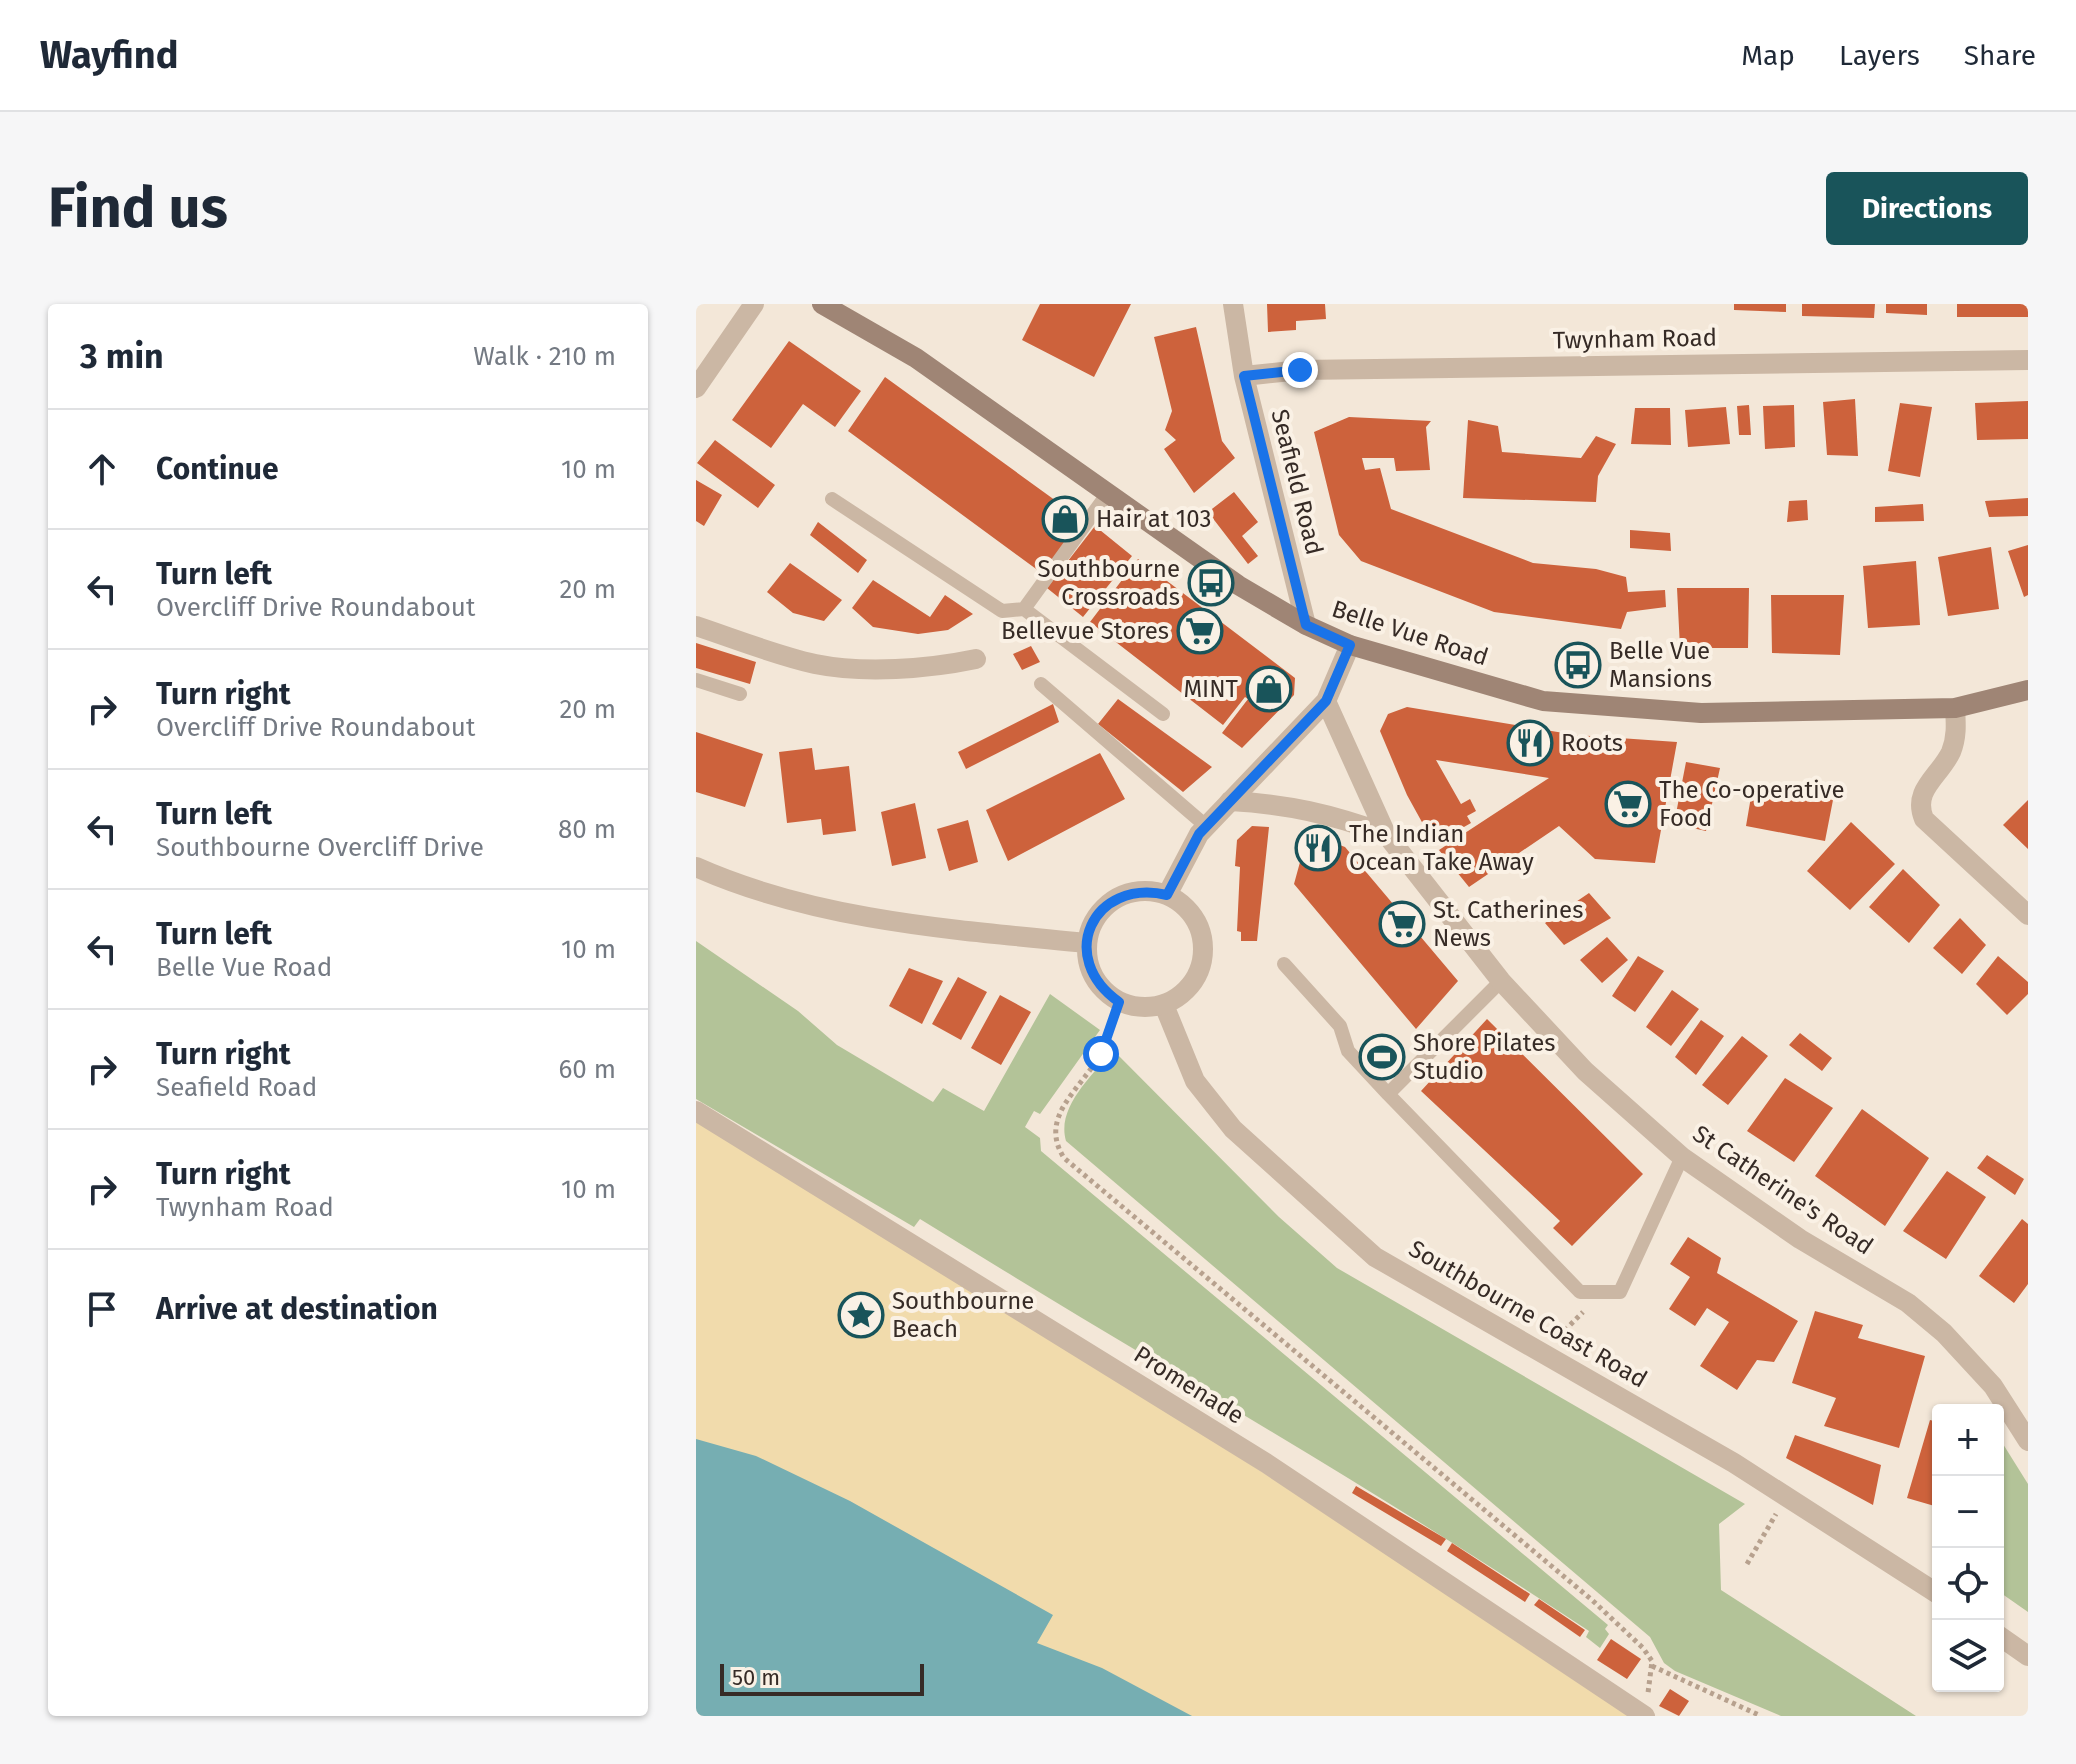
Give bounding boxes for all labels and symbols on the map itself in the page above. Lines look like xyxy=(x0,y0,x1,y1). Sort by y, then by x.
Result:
street label: Twynham Road xyxy=(1553,324,1717,354)
route end xyxy=(1282,352,1318,388)
street label: Seafield Road xyxy=(1265,406,1329,558)
shop icon: Hair at 103 xyxy=(1041,495,1089,543)
place label: Hair at 103 xyxy=(1096,505,1211,533)
place label: Southbourne Crossroads xyxy=(1038,555,1180,611)
bus stop icon: Southbourne Crossroads xyxy=(1187,559,1235,607)
street label: Belle Vue Road xyxy=(1328,595,1492,671)
supermarket icon: Bellevue Stores xyxy=(1176,607,1224,655)
place label: Bellevue Stores xyxy=(1001,617,1169,645)
place label: Belle Vue Mansions xyxy=(1609,637,1712,693)
bus stop icon: Belle Vue Mansions xyxy=(1554,641,1602,689)
shop icon: MINT xyxy=(1245,665,1293,713)
place label: MINT xyxy=(1183,675,1239,703)
restaurant icon: Roots xyxy=(1506,719,1554,767)
place label: Roots xyxy=(1561,729,1623,757)
place label: The Co-operative Food xyxy=(1659,776,1845,832)
supermarket icon: The Co-operative Food xyxy=(1604,780,1652,828)
place label: The Indian Ocean Take Away xyxy=(1349,820,1534,876)
restaurant icon: The Indian Ocean Take Away xyxy=(1294,824,1342,872)
place label: St. Catherines News xyxy=(1433,896,1583,952)
supermarket icon: St. Catherines News xyxy=(1378,900,1426,948)
place label: Shore Pilates Studio xyxy=(1413,1029,1555,1085)
sports icon: Shore Pilates Studio xyxy=(1358,1033,1406,1081)
route start xyxy=(1083,1036,1119,1072)
street label: St Catherine's Road xyxy=(1688,1119,1878,1261)
street label: Southbourne Coast Road xyxy=(1404,1234,1652,1394)
place label: Southbourne Beach xyxy=(892,1287,1034,1343)
place icon: Southbourne Beach xyxy=(837,1291,885,1339)
street label: Promenade xyxy=(1129,1340,1249,1430)
scale bar xyxy=(720,1660,924,1696)

